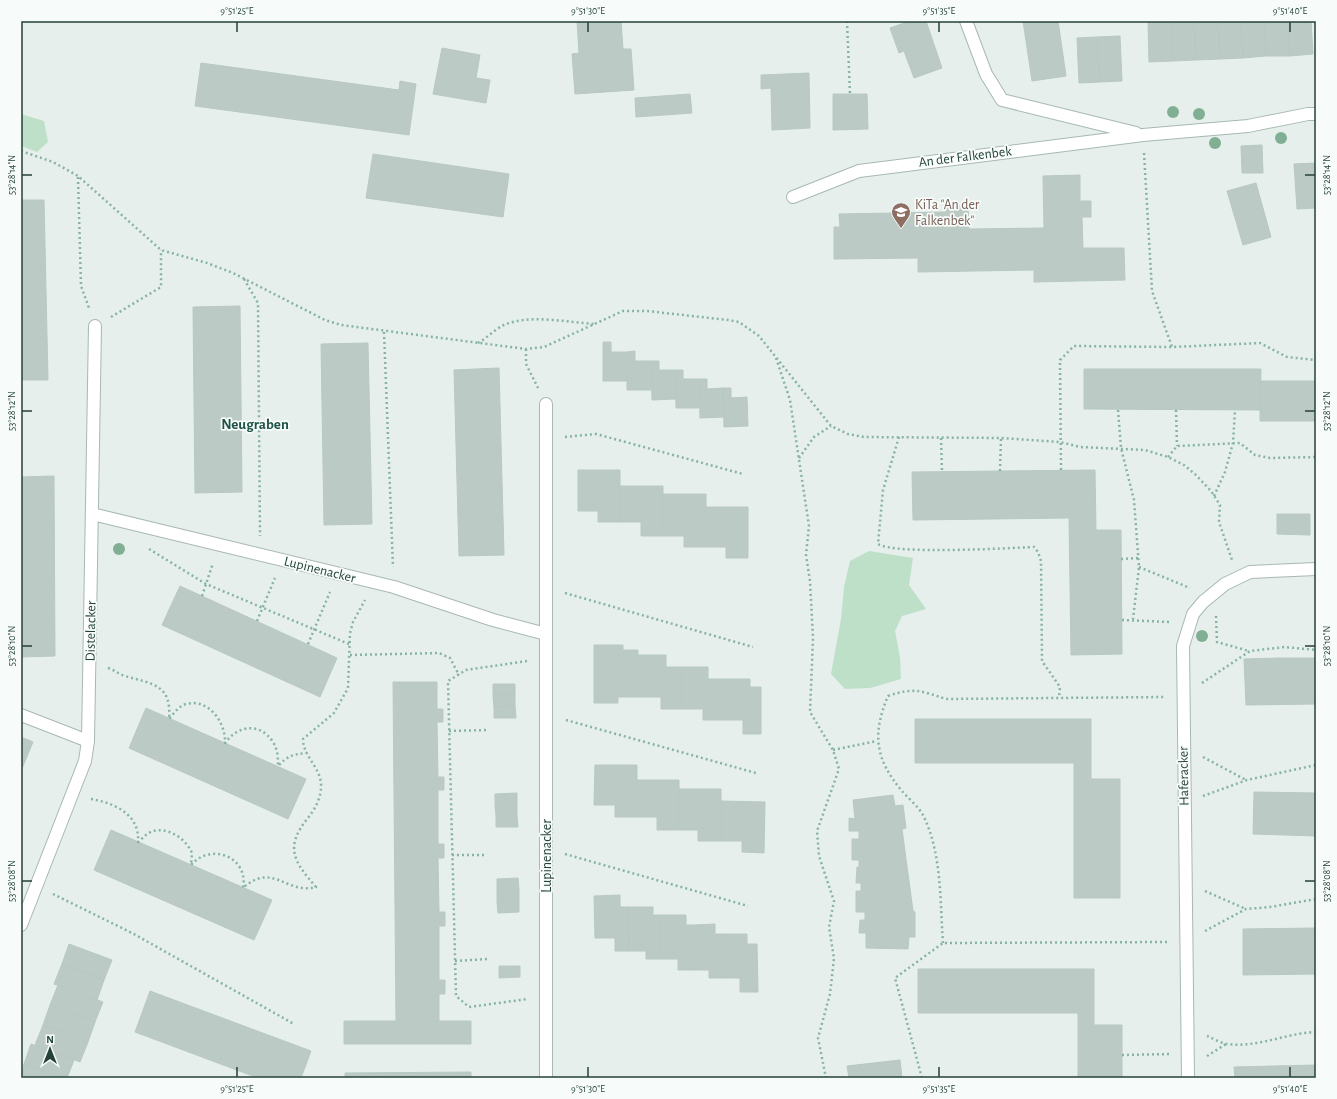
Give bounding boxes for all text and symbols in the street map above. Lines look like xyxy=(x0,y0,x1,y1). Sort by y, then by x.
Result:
text: 9°51'25"E xyxy=(220,6,254,16)
text: 9°51'30"E xyxy=(571,6,605,16)
text: 9°51'35"E xyxy=(923,6,956,16)
text: 9°51'40"E xyxy=(1273,6,1307,16)
street label: An der Falkenbek xyxy=(918,144,1013,170)
text: 53°28'14"N xyxy=(7,155,17,195)
text: 53°28'14"N xyxy=(1322,155,1332,195)
place label: KiTa "An der Falkenbek" xyxy=(915,198,980,228)
school or university icon: KiTa "An der Falkenbek" xyxy=(890,201,912,229)
text: 53°28'12"N xyxy=(7,391,17,431)
text: 53°28'12"N xyxy=(1322,391,1332,431)
district label: Neugraben xyxy=(221,417,289,432)
street label: Lupinenacker xyxy=(282,554,357,586)
street label: Distelacker xyxy=(83,600,99,662)
text: 53°28'10"N xyxy=(7,626,17,666)
text: 53°28'10"N xyxy=(1322,626,1332,666)
street label: Haferacker xyxy=(1176,746,1192,806)
street label: Lupinenacker xyxy=(540,819,554,893)
text: 53°28'08"N xyxy=(7,860,17,902)
text: 53°28'08"N xyxy=(1322,860,1332,902)
north arrow xyxy=(30,1029,70,1069)
text: N xyxy=(46,1034,54,1045)
text: 9°51'25"E xyxy=(220,1084,254,1094)
text: 9°51'30"E xyxy=(571,1084,605,1094)
text: 9°51'35"E xyxy=(923,1084,956,1094)
text: 9°51'40"E xyxy=(1273,1084,1307,1094)

